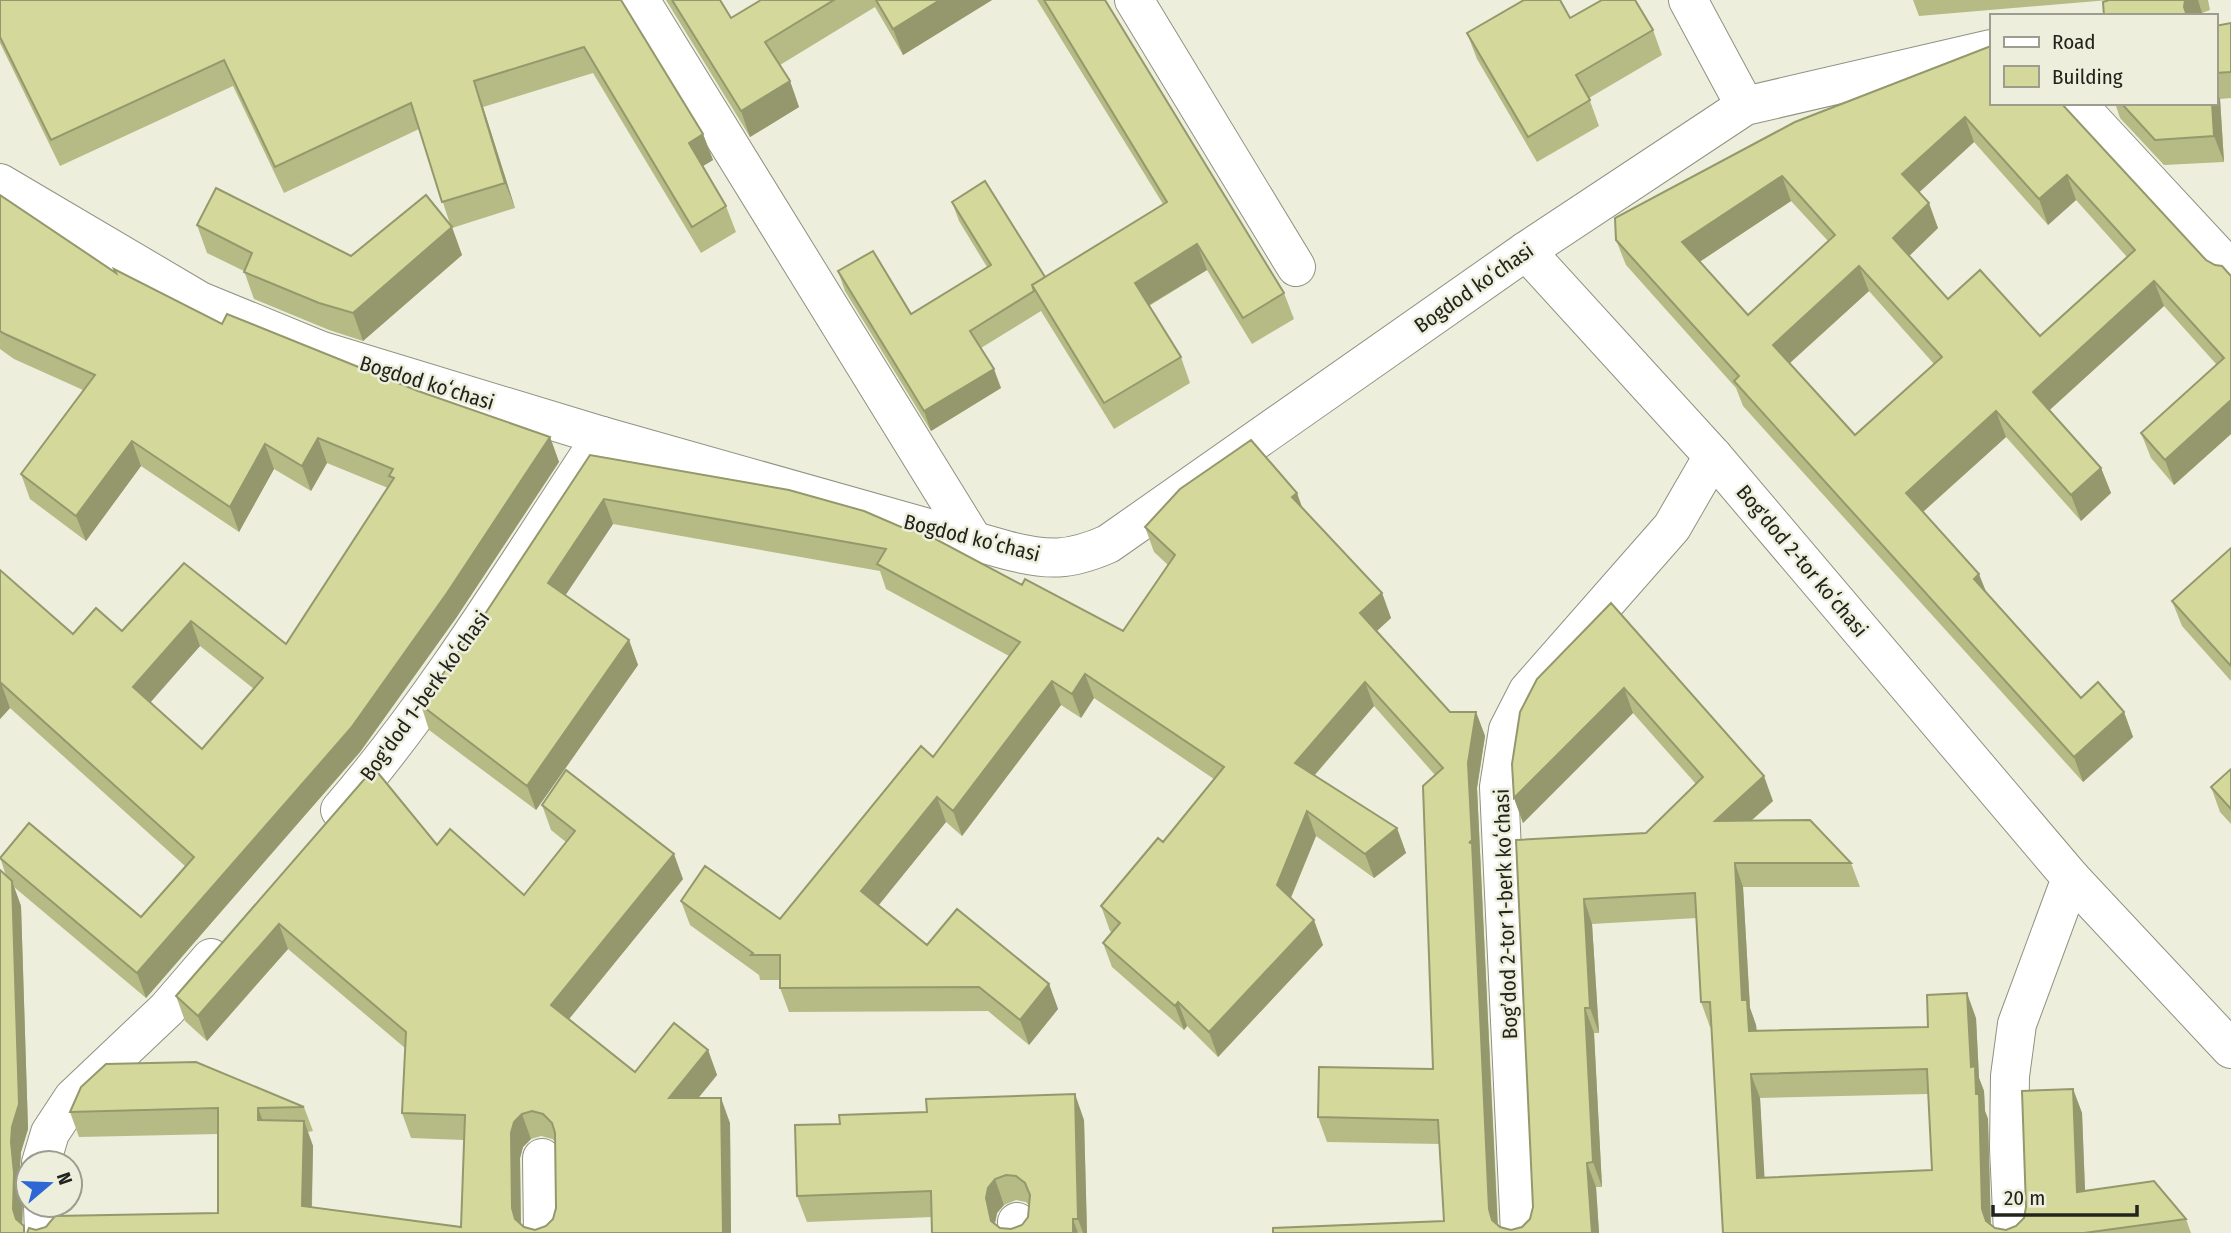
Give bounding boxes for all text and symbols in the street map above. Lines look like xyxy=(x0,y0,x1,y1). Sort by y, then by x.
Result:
legend xyxy=(1990,14,2217,105)
text: Road xyxy=(2052,29,2096,55)
text: Building xyxy=(2052,64,2123,90)
street label: Bogdod koʻchasi xyxy=(1409,237,1539,339)
street label: Bogdod koʻchasi xyxy=(356,350,498,416)
street label: Bog'dod 2-tor koʻchasi xyxy=(1731,480,1873,642)
street label: Bogdod koʻchasi xyxy=(901,509,1043,567)
street label: Bog'dod 1-berk koʻchasi xyxy=(355,606,495,786)
street label: Bogʼdod 2-tor 1-berk koʻchasi xyxy=(1489,788,1523,1040)
north arrow xyxy=(14,1149,84,1219)
text: N xyxy=(52,1169,77,1188)
scale bar xyxy=(1993,1174,2136,1218)
text: 20 m xyxy=(2004,1185,2045,1211)

